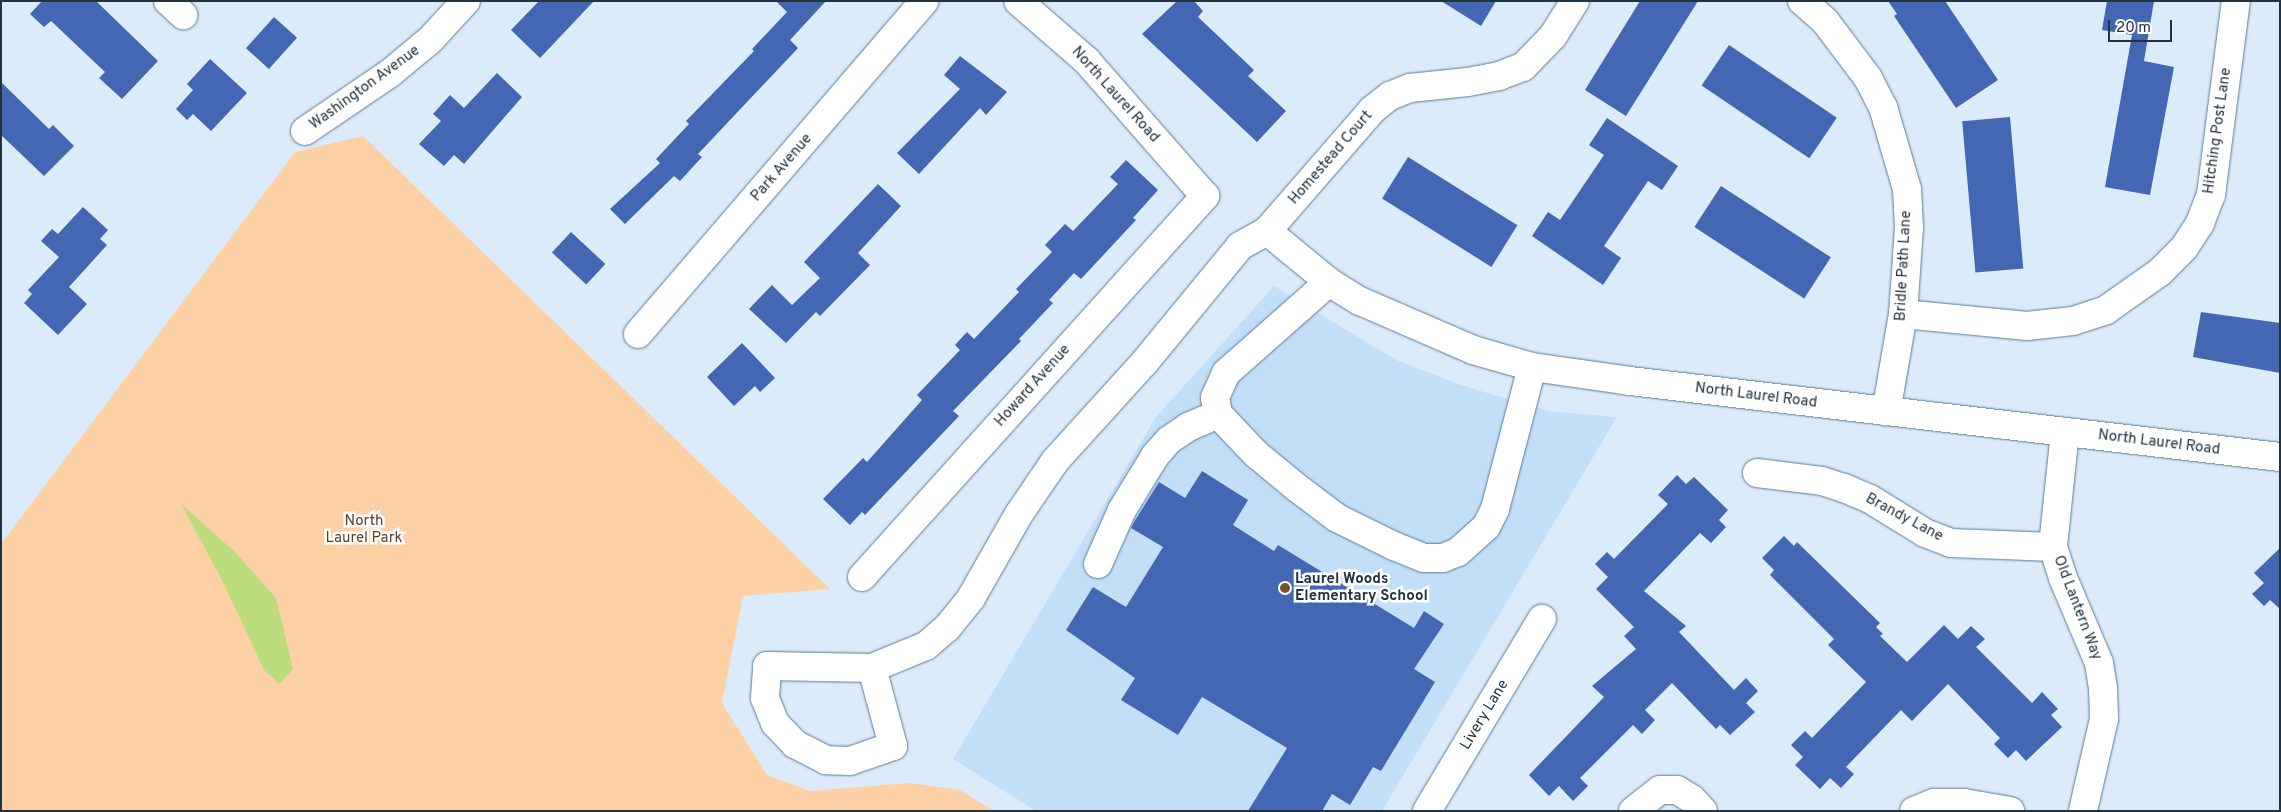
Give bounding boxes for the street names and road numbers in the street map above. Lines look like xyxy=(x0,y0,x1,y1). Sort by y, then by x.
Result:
street label: Washington Avenue xyxy=(306,42,424,134)
street label: North Laurel Road xyxy=(1067,43,1163,147)
street label: Hitching Post Lane xyxy=(2200,67,2236,195)
street label: Homestead Court xyxy=(1285,107,1377,209)
street label: Park Avenue xyxy=(747,130,817,206)
street label: Bridle Path Lane xyxy=(1892,210,1916,322)
street label: Howard Avenue xyxy=(991,341,1075,431)
street label: North Laurel Road xyxy=(1694,380,1818,412)
street label: North Laurel Road xyxy=(2097,427,2221,459)
street label: Brandy Lane xyxy=(1862,490,1946,546)
street label: Old Lantern Way xyxy=(2049,553,2105,663)
street label: Livery Lane xyxy=(1457,677,1513,753)

